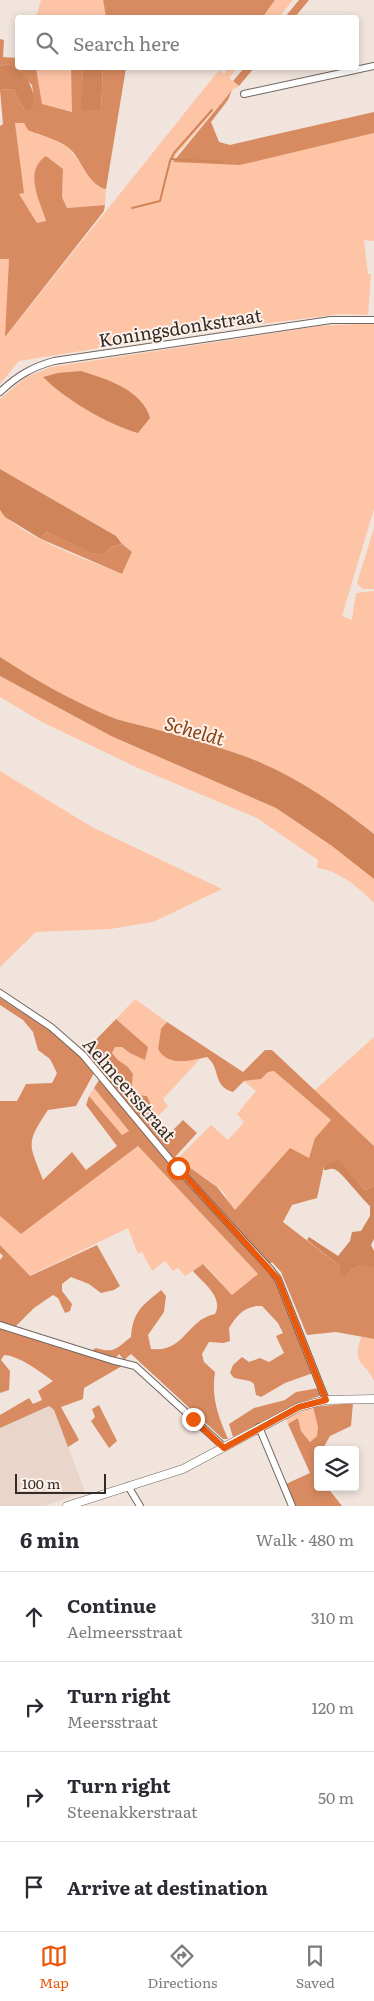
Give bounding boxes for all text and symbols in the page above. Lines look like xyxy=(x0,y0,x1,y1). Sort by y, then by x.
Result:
search box xyxy=(15,15,359,70)
icon: search xyxy=(33,29,61,57)
text: Search here xyxy=(73,29,180,57)
street label: Koningsdonkstraat xyxy=(96,301,264,353)
water label: Scheldt xyxy=(162,708,229,752)
street label: Aelmeersstraat xyxy=(77,1031,183,1148)
route start xyxy=(167,1157,190,1180)
route end xyxy=(182,1408,205,1431)
map controls xyxy=(314,1446,359,1491)
button: layers xyxy=(314,1446,359,1491)
scale bar xyxy=(15,1471,106,1494)
text: 100 m xyxy=(22,1473,60,1493)
text: 6 min xyxy=(20,1523,80,1554)
text: Walk · 480 m xyxy=(256,1527,354,1551)
text: Continue xyxy=(67,1591,156,1619)
icon: ahead xyxy=(20,1603,48,1631)
text: 310 m xyxy=(311,1605,354,1629)
text: Aelmeersstraat xyxy=(67,1619,183,1643)
text: Turn right xyxy=(67,1681,171,1709)
icon: right xyxy=(20,1693,48,1721)
text: 120 m xyxy=(311,1695,354,1719)
text: Meersstraat xyxy=(67,1709,158,1733)
text: Turn right xyxy=(67,1771,171,1799)
icon: right xyxy=(20,1783,48,1811)
text: 50 m xyxy=(318,1785,354,1809)
text: Steenakkerstraat xyxy=(67,1799,198,1823)
icon: arrive xyxy=(20,1873,48,1901)
text: Arrive at destination xyxy=(67,1873,268,1901)
tab: Map xyxy=(39,1942,69,1992)
tab: Directions xyxy=(147,1942,217,1992)
tab: Saved xyxy=(296,1942,335,1992)

